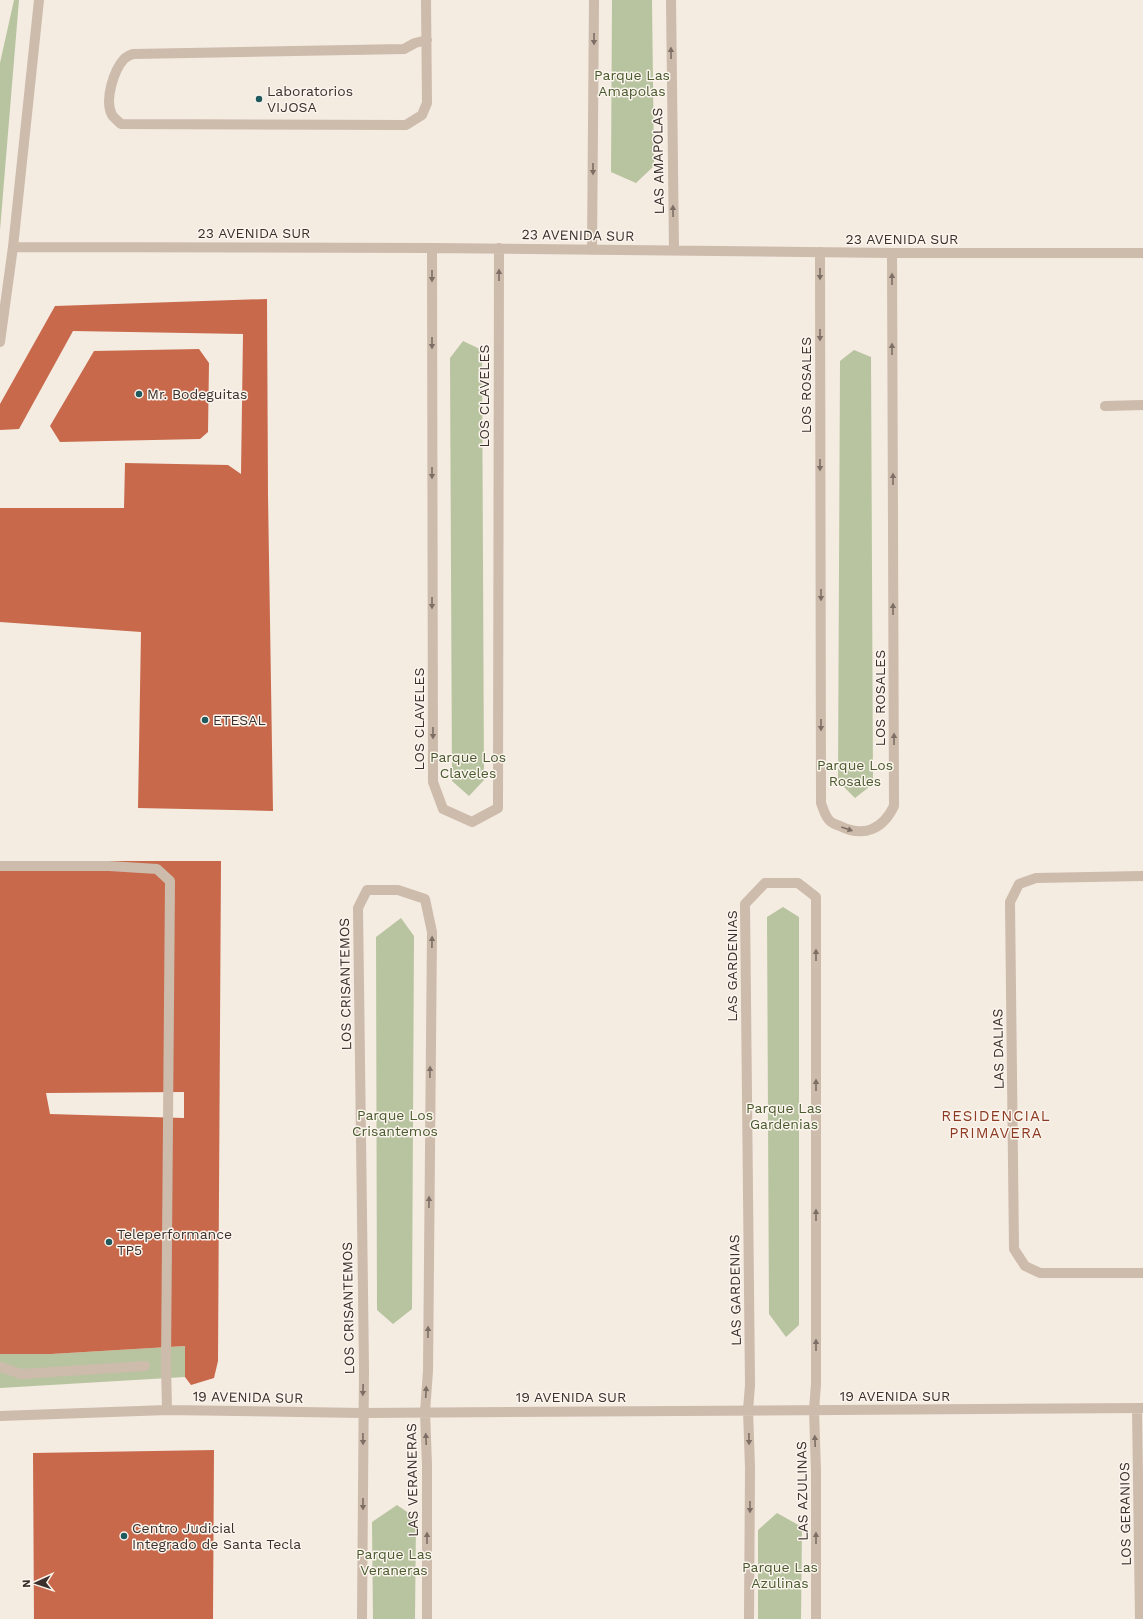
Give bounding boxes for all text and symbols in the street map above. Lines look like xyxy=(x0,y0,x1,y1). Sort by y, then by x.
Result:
one-way arrow xyxy=(591,33,597,46)
one-way arrow xyxy=(668,46,674,59)
park label: Parque Las Amapolas xyxy=(594,67,670,99)
place label: Laboratorios VIJOSA xyxy=(267,83,353,115)
marker: Laboratorios VIJOSA xyxy=(254,94,264,104)
street label: LAS AMAPOLAS xyxy=(649,108,667,214)
one-way arrow xyxy=(590,163,596,176)
one-way arrow xyxy=(670,204,676,217)
street label: 23 AVENIDA SUR xyxy=(198,225,310,241)
street label: 23 AVENIDA SUR xyxy=(521,226,635,244)
street label: 23 AVENIDA SUR xyxy=(846,231,958,247)
one-way arrow xyxy=(496,268,502,281)
one-way arrow xyxy=(817,268,823,281)
one-way arrow xyxy=(429,270,435,283)
one-way arrow xyxy=(889,272,895,285)
one-way arrow xyxy=(817,329,823,342)
one-way arrow xyxy=(429,337,435,350)
street label: LOS ROSALES xyxy=(798,337,814,433)
one-way arrow xyxy=(889,342,895,355)
street label: LOS CLAVELES xyxy=(476,345,492,447)
place label: Mr. Bodeguitas xyxy=(147,386,247,402)
marker: Mr. Bodeguitas xyxy=(134,389,144,399)
one-way arrow xyxy=(817,459,823,472)
one-way arrow xyxy=(429,467,435,480)
one-way arrow xyxy=(890,472,896,485)
one-way arrow xyxy=(818,589,824,602)
one-way arrow xyxy=(429,597,435,610)
one-way arrow xyxy=(890,602,896,615)
street label: LOS ROSALES xyxy=(872,650,888,746)
street label: LOS CLAVELES xyxy=(411,668,427,770)
place label: ETESAL xyxy=(213,712,266,728)
marker: ETESAL xyxy=(200,715,210,725)
one-way arrow xyxy=(818,719,824,732)
one-way arrow xyxy=(430,727,436,740)
one-way arrow xyxy=(891,732,897,745)
park label: Parque Los Claveles xyxy=(430,749,506,781)
park label: Parque Los Rosales xyxy=(817,757,893,789)
one-way arrow xyxy=(842,826,854,832)
street label: LAS GARDENIAS xyxy=(724,910,740,1022)
street label: LOS CRISANTEMOS xyxy=(336,918,354,1050)
one-way arrow xyxy=(429,935,435,948)
one-way arrow xyxy=(813,948,819,961)
street label: LAS DALIAS xyxy=(989,1008,1007,1090)
one-way arrow xyxy=(427,1065,433,1078)
one-way arrow xyxy=(813,1078,819,1091)
park label: Parque Las Gardenias xyxy=(746,1100,822,1132)
park label: Parque Los Crisantemos xyxy=(352,1107,438,1139)
district label: RESIDENCIAL PRIMAVERA xyxy=(941,1107,1051,1142)
one-way arrow xyxy=(426,1195,432,1208)
one-way arrow xyxy=(813,1208,819,1221)
place label: Teleperformance TP5 xyxy=(117,1226,232,1258)
street label: LAS GARDENIAS xyxy=(726,1234,744,1346)
marker: Teleperformance TP5 xyxy=(104,1237,114,1247)
street label: LOS CRISANTEMOS xyxy=(339,1242,357,1374)
one-way arrow xyxy=(425,1325,431,1338)
one-way arrow xyxy=(813,1338,819,1351)
one-way arrow xyxy=(360,1384,366,1397)
one-way arrow xyxy=(423,1386,430,1398)
street label: 19 AVENIDA SUR xyxy=(193,1388,303,1406)
street label: 19 AVENIDA SUR xyxy=(840,1388,950,1404)
street label: 19 AVENIDA SUR xyxy=(516,1389,626,1405)
street label: LAS VERANERAS xyxy=(403,1423,421,1537)
one-way arrow xyxy=(423,1432,429,1445)
one-way arrow xyxy=(360,1433,366,1446)
one-way arrow xyxy=(746,1433,752,1446)
one-way arrow xyxy=(812,1434,818,1447)
street label: LAS AZULINAS xyxy=(793,1441,811,1541)
street label: LOS GERANIOS xyxy=(1116,1462,1134,1566)
one-way arrow xyxy=(360,1498,366,1511)
one-way arrow xyxy=(747,1501,753,1514)
place label: Centro Judicial Integrado de Santa Tecla xyxy=(132,1520,301,1552)
marker: Centro Judicial Integrado de Santa Tecla xyxy=(119,1531,129,1541)
one-way arrow xyxy=(424,1531,430,1544)
one-way arrow xyxy=(813,1531,819,1544)
park label: Parque Las Veraneras xyxy=(356,1546,432,1578)
park label: Parque Las Azulinas xyxy=(742,1559,818,1591)
north arrow xyxy=(16,1563,56,1603)
text: N xyxy=(20,1579,33,1588)

